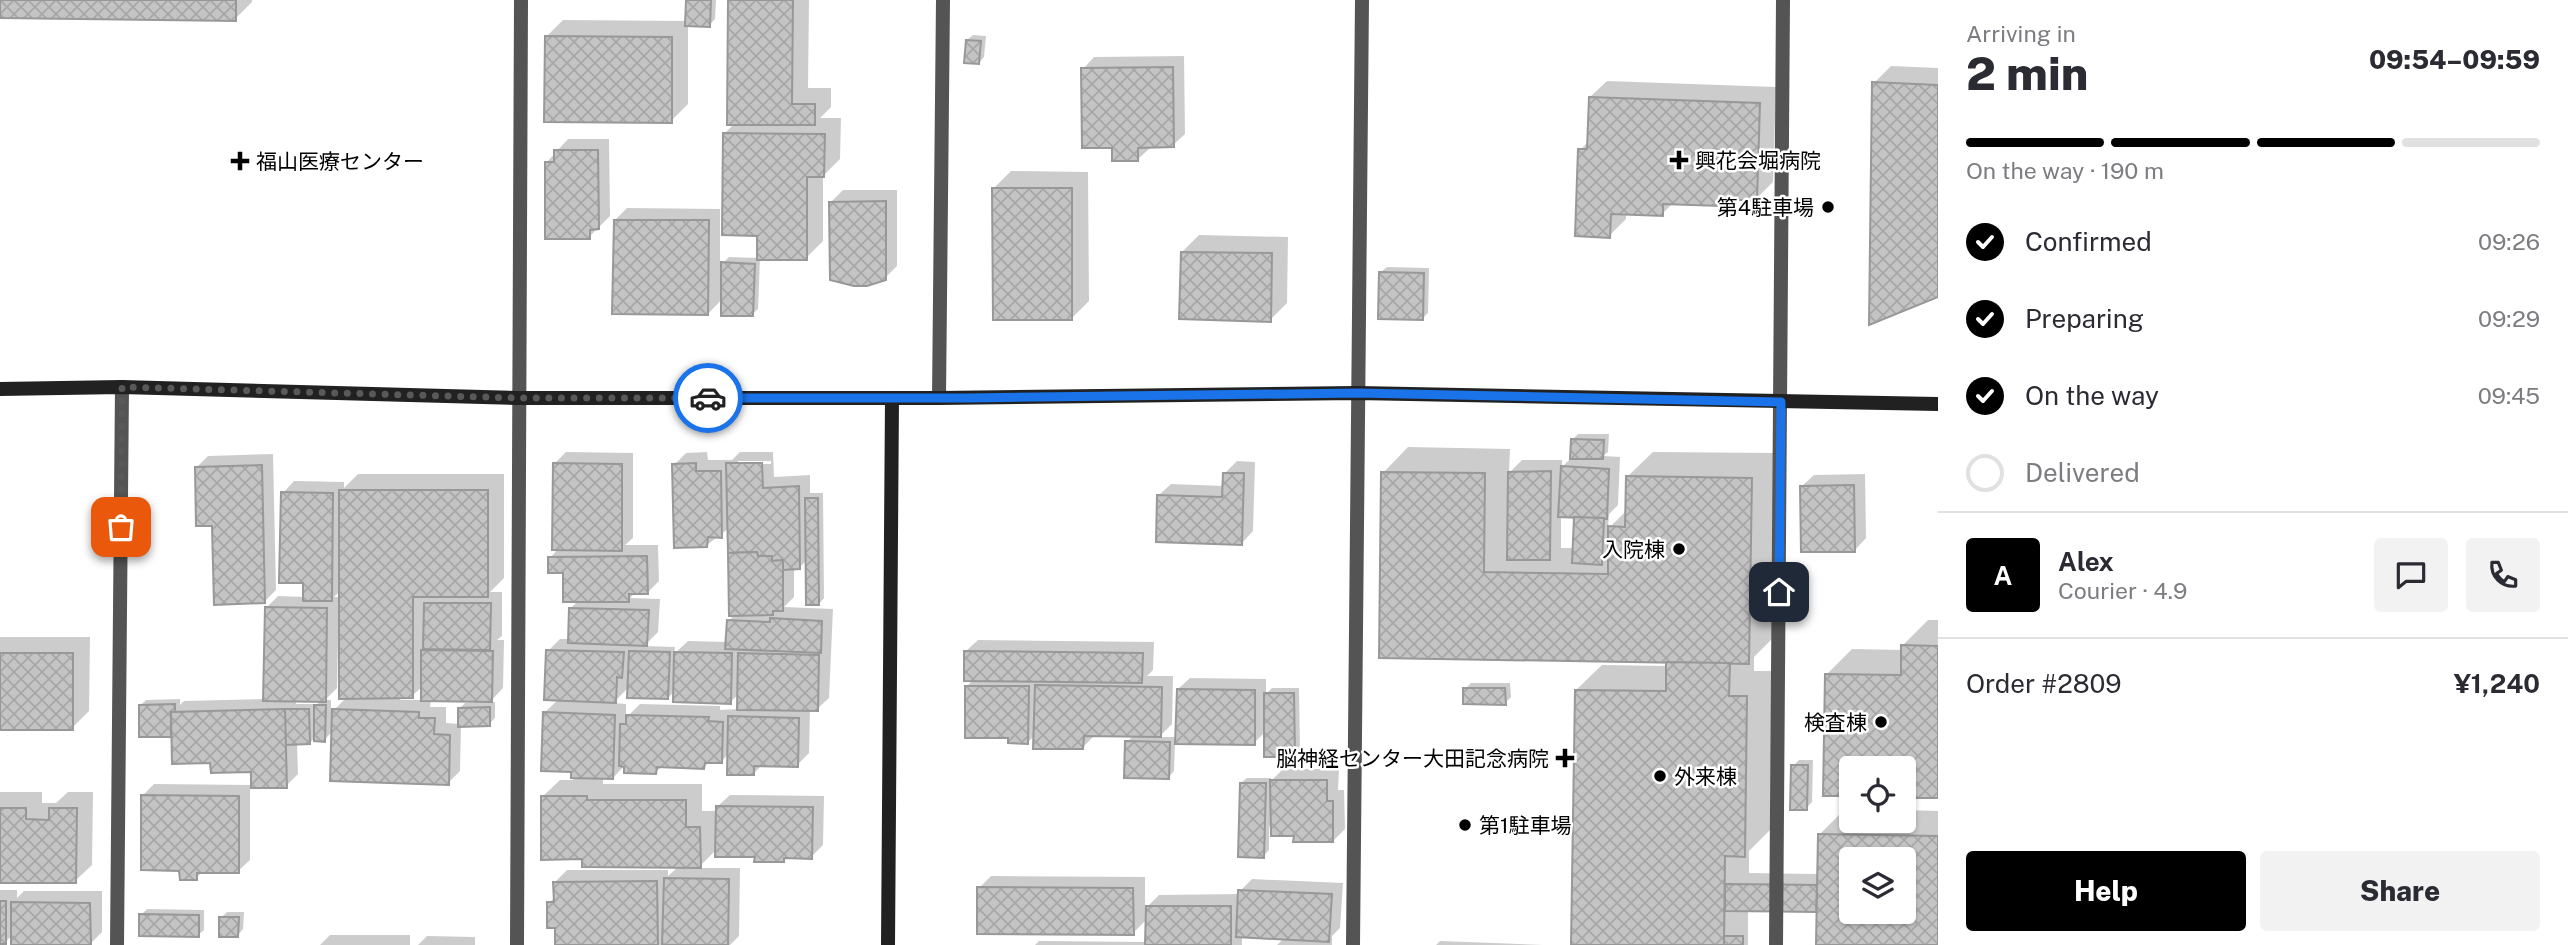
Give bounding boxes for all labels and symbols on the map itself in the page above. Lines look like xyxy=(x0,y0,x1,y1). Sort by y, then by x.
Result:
place label: 興花会堀病院 xyxy=(1695,148,1821,173)
place label: 福山医療センター xyxy=(256,149,424,174)
marker: 興花会堀病院 xyxy=(1669,150,1689,170)
marker: 福山医療センター xyxy=(230,151,250,171)
place label: 第4駐車場 xyxy=(1717,195,1814,220)
marker: 第4駐車場 xyxy=(1820,199,1836,215)
courier xyxy=(673,363,743,433)
pin xyxy=(91,497,151,557)
place label: 入院棟 xyxy=(1602,537,1665,562)
marker: 入院棟 xyxy=(1671,541,1687,557)
pin xyxy=(1749,562,1809,622)
place label: 検査棟 xyxy=(1804,710,1867,735)
marker: 検査棟 xyxy=(1873,714,1889,730)
place label: 脳神経センター大田記念病院 xyxy=(1276,746,1549,771)
marker: 脳神経センター大田記念病院 xyxy=(1555,748,1575,768)
place label: 外来棟 xyxy=(1674,764,1737,789)
marker: 外来棟 xyxy=(1652,768,1668,784)
place label: 第1駐車場 xyxy=(1479,813,1572,838)
marker: 第1駐車場 xyxy=(1457,817,1473,833)

